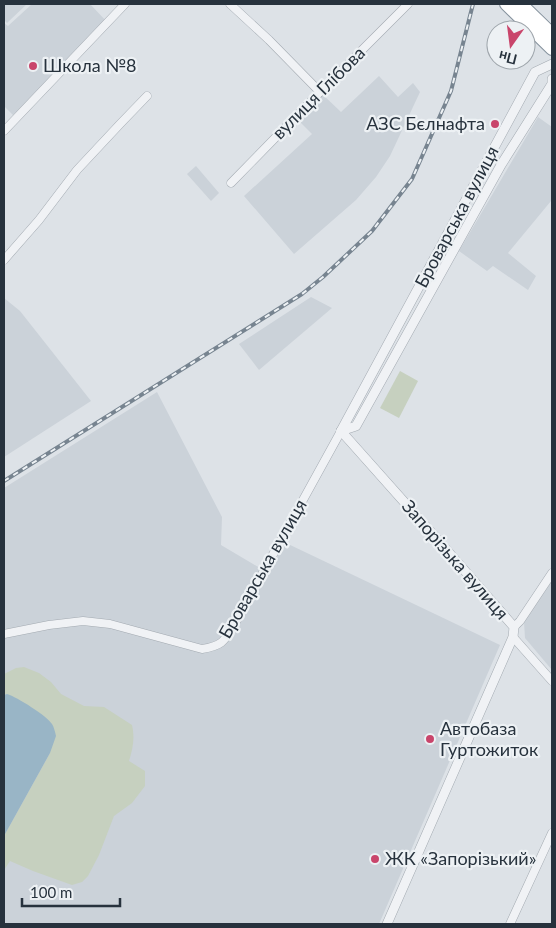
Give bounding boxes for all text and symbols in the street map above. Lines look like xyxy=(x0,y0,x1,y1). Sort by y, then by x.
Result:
north arrow xyxy=(486,20,536,70)
street label: вулиця Глібова xyxy=(267,41,369,143)
text: Пн xyxy=(497,48,519,69)
place label: Школа №8 xyxy=(43,54,137,76)
marker: Школа №8 xyxy=(27,60,39,72)
place label: АЗС Бєлнафта xyxy=(366,112,485,134)
marker: АЗС Бєлнафта xyxy=(489,118,501,130)
street label: Броварська вулиця xyxy=(410,142,503,291)
street label: Броварська вулиця xyxy=(213,495,311,642)
street label: Запорізька вулиця xyxy=(398,495,514,624)
place label: Автобаза Гуртожиток xyxy=(440,717,539,760)
marker: Автобаза Гуртожиток xyxy=(424,733,436,745)
place label: ЖК «Запорізький» xyxy=(385,847,536,869)
marker: ЖК «Запорізький» xyxy=(369,853,381,865)
scale bar xyxy=(22,876,120,908)
text: 100 m xyxy=(30,883,72,901)

